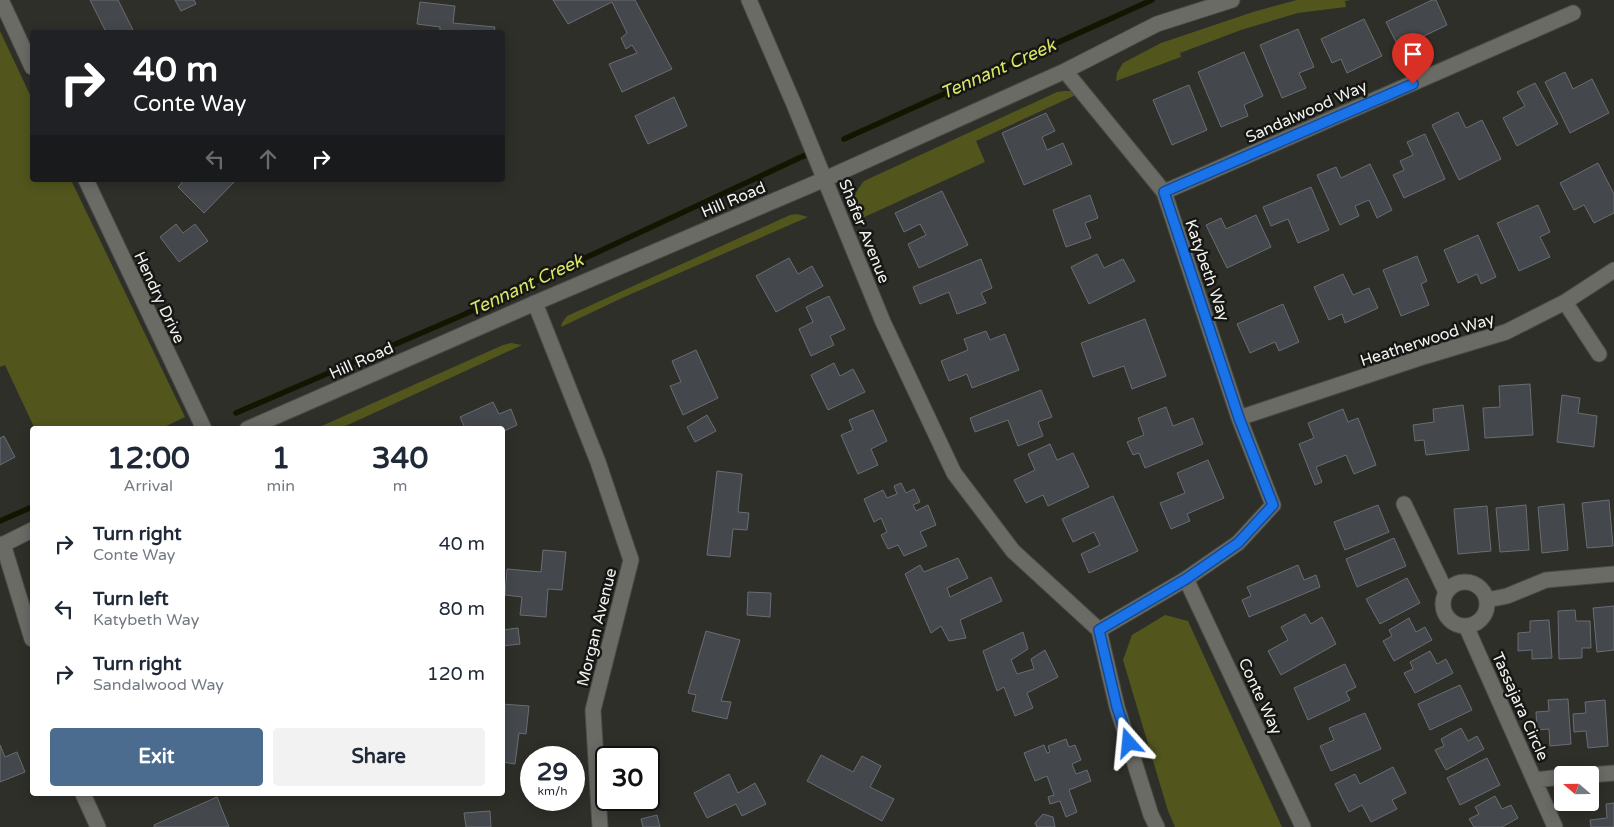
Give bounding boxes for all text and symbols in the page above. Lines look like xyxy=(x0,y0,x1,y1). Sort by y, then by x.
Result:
water label: Tennant Creek xyxy=(937,33,1060,104)
pin xyxy=(1392,33,1434,84)
icon: arrive xyxy=(1399,40,1427,68)
text: 40 m xyxy=(133,49,218,91)
icon: right xyxy=(50,50,115,115)
street label: Sandalwood Way xyxy=(1243,76,1371,148)
text: Conte Way xyxy=(133,91,246,117)
icon: left xyxy=(201,145,229,173)
icon: ahead xyxy=(254,145,282,173)
icon: right xyxy=(307,145,335,173)
street label: Shafer Avenue xyxy=(834,176,894,286)
street label: Hill Road xyxy=(698,177,769,222)
street label: Katybeth Way xyxy=(1180,217,1234,324)
street label: Hendry Drive xyxy=(129,248,189,347)
water label: Tennant Creek xyxy=(465,248,588,321)
street label: Heatherwood Way xyxy=(1358,309,1497,371)
street label: Hill Road xyxy=(326,338,397,384)
text: 12:00 xyxy=(107,440,190,477)
text: 1 xyxy=(271,440,290,477)
text: 340 xyxy=(372,440,428,477)
text: Arrival xyxy=(124,476,173,496)
text: min xyxy=(267,476,295,496)
text: m xyxy=(393,476,407,496)
text: Turn right xyxy=(93,523,181,545)
icon: right xyxy=(50,530,78,558)
text: 40 m xyxy=(439,533,485,555)
text: Conte Way xyxy=(93,545,175,565)
street label: Morgan Avenue xyxy=(573,566,621,688)
text: Turn left xyxy=(93,588,169,610)
icon: left xyxy=(50,595,78,623)
text: 80 m xyxy=(439,598,485,620)
text: Katybeth Way xyxy=(93,610,199,630)
street label: Tassajara Circle xyxy=(1487,649,1553,764)
text: Turn right xyxy=(93,653,181,675)
street label: Conte Way xyxy=(1234,655,1287,738)
icon: right xyxy=(50,660,78,688)
text: 120 m xyxy=(427,663,485,685)
text: Sandalwood Way xyxy=(93,675,224,695)
position arrow xyxy=(1102,716,1154,768)
button: Exit xyxy=(50,728,263,786)
button: Share xyxy=(273,728,485,786)
speed limit sign: 30 xyxy=(595,746,660,811)
text: 29 xyxy=(537,757,568,787)
north arrow xyxy=(1554,766,1599,811)
map controls xyxy=(1554,766,1599,811)
text: km/h xyxy=(537,784,568,798)

